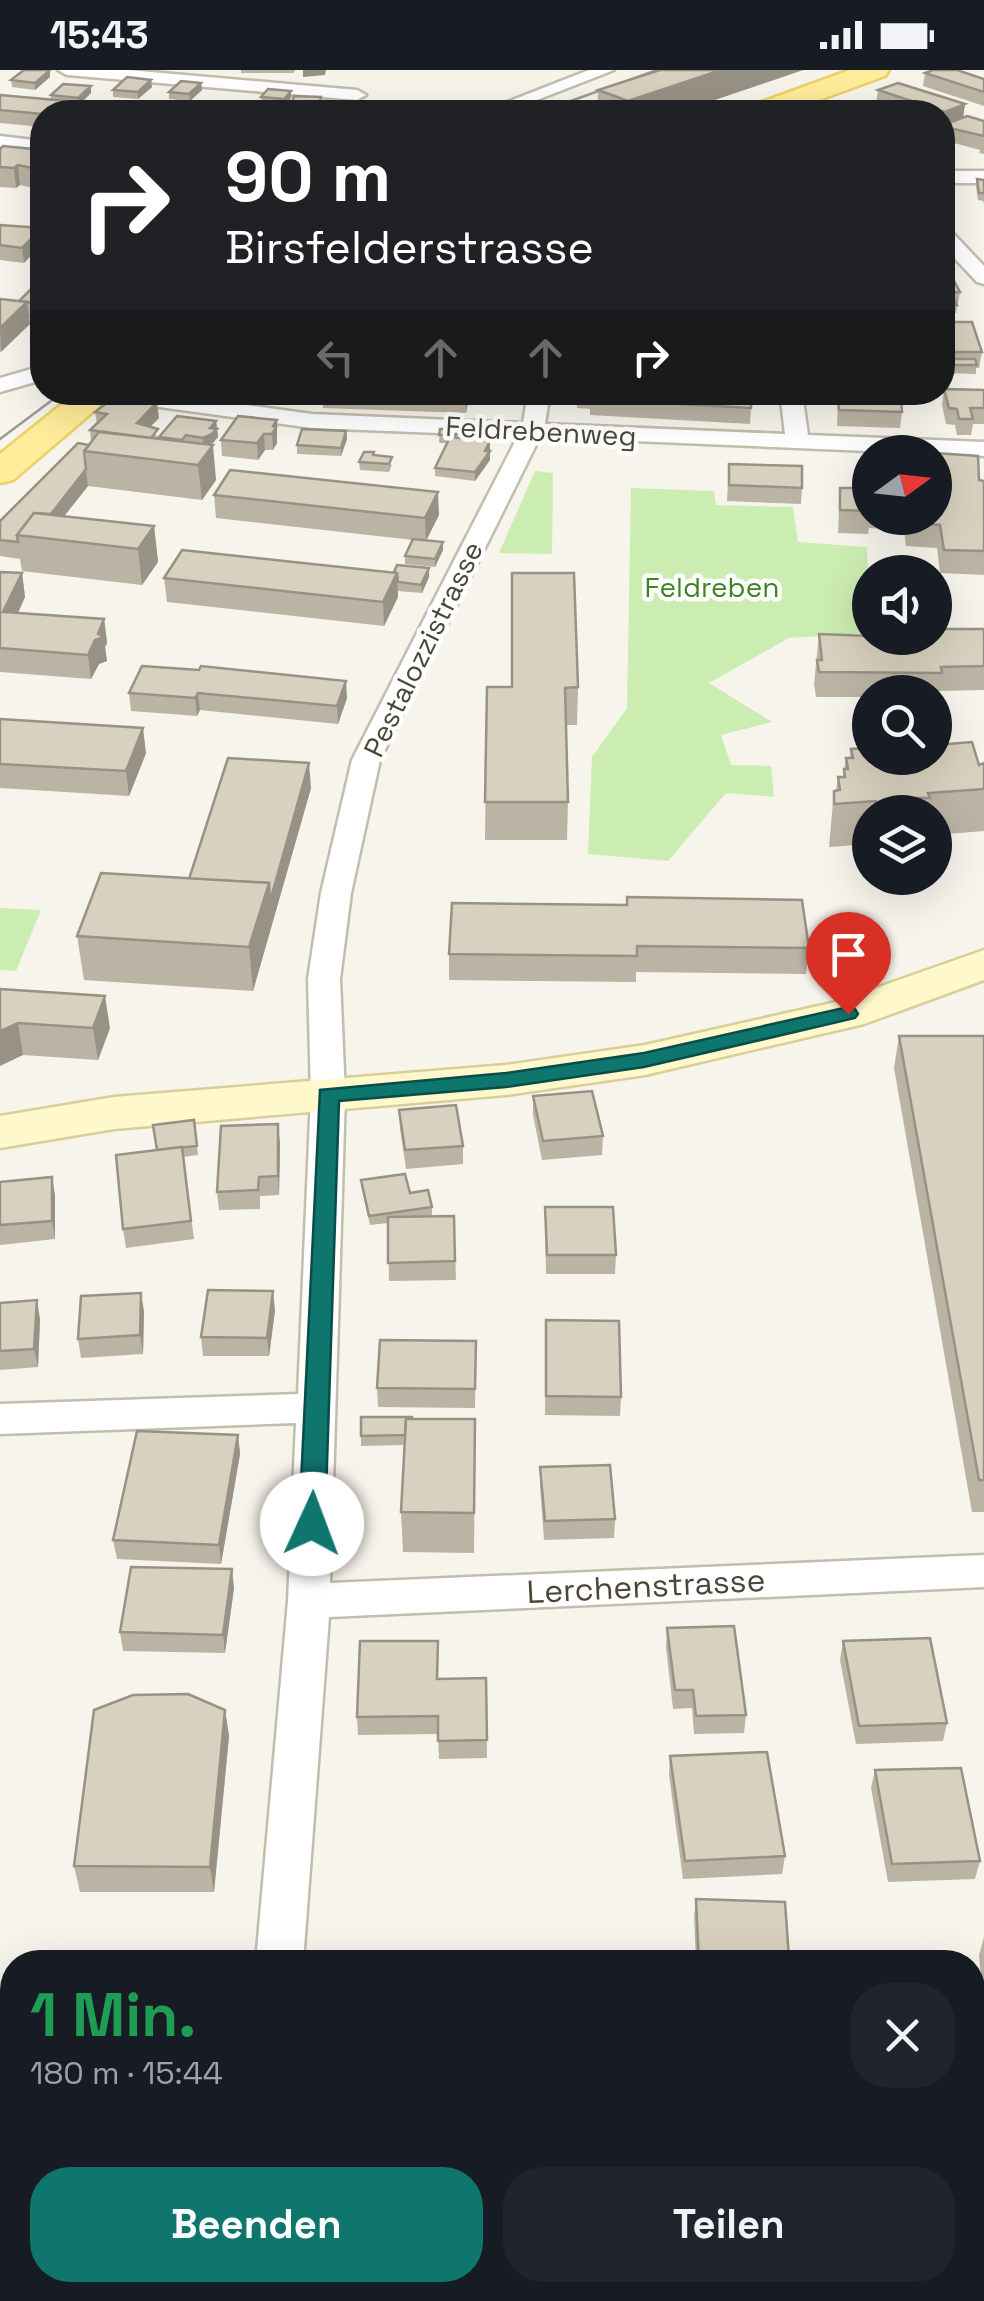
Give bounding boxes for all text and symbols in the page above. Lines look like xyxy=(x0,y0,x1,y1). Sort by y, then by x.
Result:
text: 15:43 xyxy=(50,11,149,59)
text: 90 m xyxy=(225,132,391,221)
icon: right xyxy=(60,140,190,270)
text: Birsfelderstrasse xyxy=(225,219,594,276)
icon: left xyxy=(308,330,363,385)
icon: ahead xyxy=(413,330,468,385)
icon: ahead xyxy=(518,330,573,385)
icon: right xyxy=(623,330,678,385)
street label: Feldrebenweg xyxy=(444,408,638,454)
north arrow xyxy=(852,435,952,535)
map controls xyxy=(852,435,952,895)
street label: Pestalozzistrasse xyxy=(355,535,491,763)
button: sound xyxy=(852,555,952,655)
park label: Feldreben xyxy=(645,569,779,605)
button: search xyxy=(852,675,952,775)
button: layers xyxy=(852,795,952,895)
pin xyxy=(806,912,891,1015)
icon: arrive xyxy=(821,927,876,982)
position arrow xyxy=(260,1472,364,1576)
street label: Lerchenstrasse xyxy=(526,1560,766,1612)
text: 1 Min. xyxy=(30,1977,196,2054)
button: close xyxy=(850,1983,955,2088)
text: 180 m · 15:44 xyxy=(30,2053,223,2093)
button: Beenden xyxy=(30,2167,483,2282)
button: Teilen xyxy=(503,2167,955,2282)

